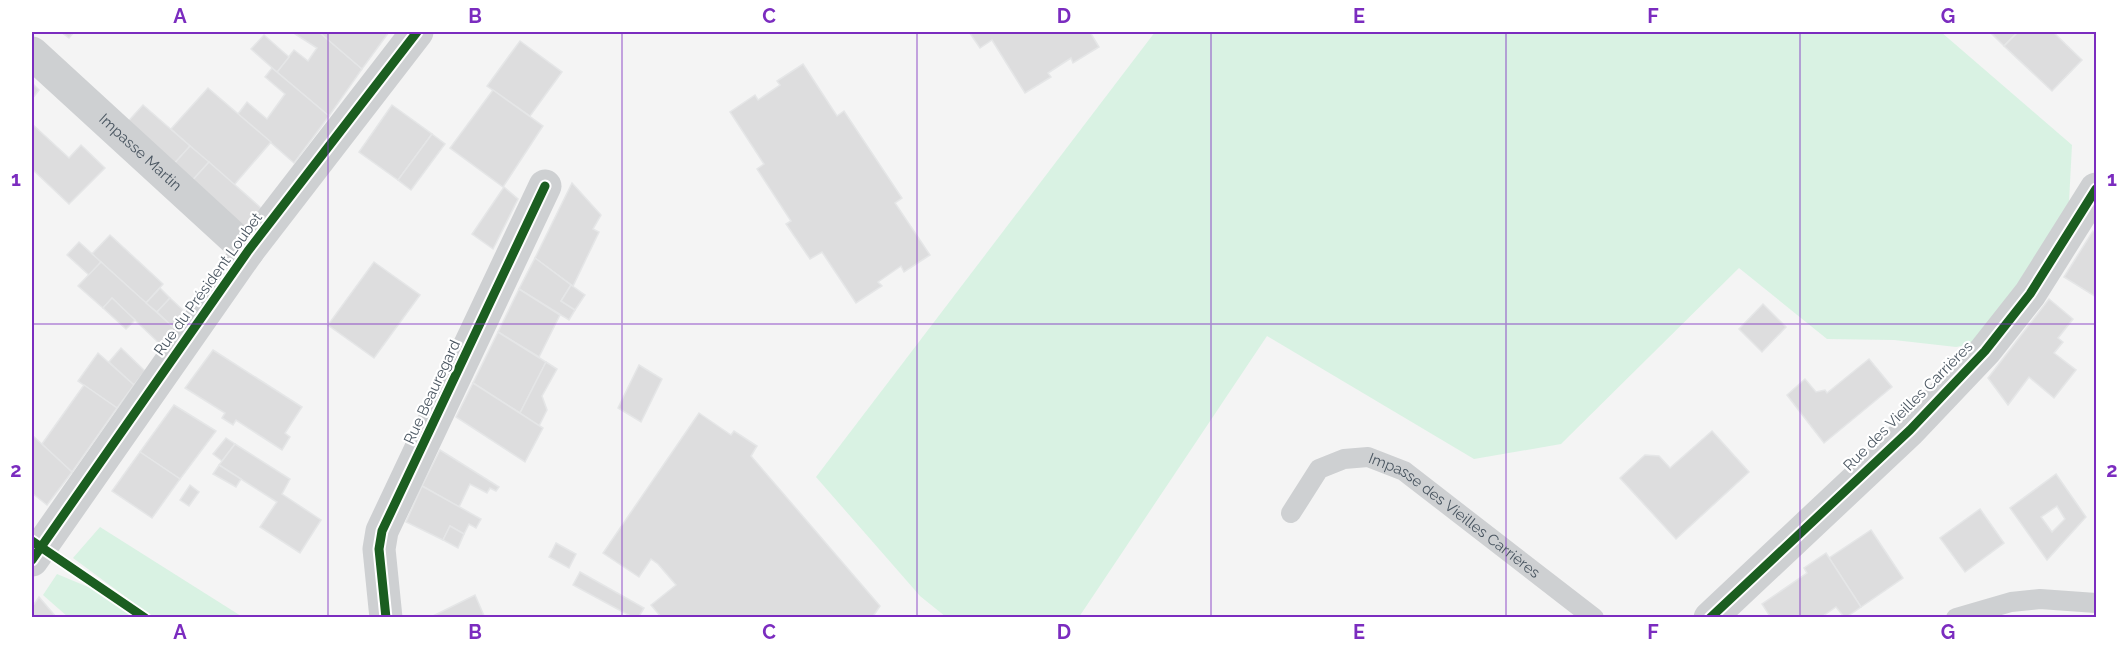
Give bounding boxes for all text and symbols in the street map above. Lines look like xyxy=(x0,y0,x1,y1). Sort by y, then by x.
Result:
text: A xyxy=(173,4,187,28)
text: B xyxy=(468,4,482,28)
text: C xyxy=(762,4,776,28)
text: D xyxy=(1057,4,1071,28)
text: E xyxy=(1353,4,1365,28)
text: F xyxy=(1647,4,1659,28)
text: G xyxy=(1941,4,1955,28)
street label: Impasse Martin xyxy=(95,110,185,195)
text: 1 xyxy=(11,167,21,191)
text: 1 xyxy=(2107,167,2117,191)
street label: Rue du Président Loubet xyxy=(150,209,266,359)
street label: Rue Beauregard xyxy=(400,337,464,447)
street label: Rue des Vieilles Carrières xyxy=(1840,338,1976,474)
street label: Impasse des Vieilles Carrières xyxy=(1366,449,1544,582)
text: 2 xyxy=(10,458,22,482)
text: 2 xyxy=(2106,458,2118,482)
text: A xyxy=(173,620,187,644)
text: B xyxy=(468,620,482,644)
text: C xyxy=(762,620,776,644)
text: D xyxy=(1057,620,1071,644)
text: E xyxy=(1353,620,1365,644)
text: F xyxy=(1647,620,1659,644)
text: G xyxy=(1941,620,1955,644)

